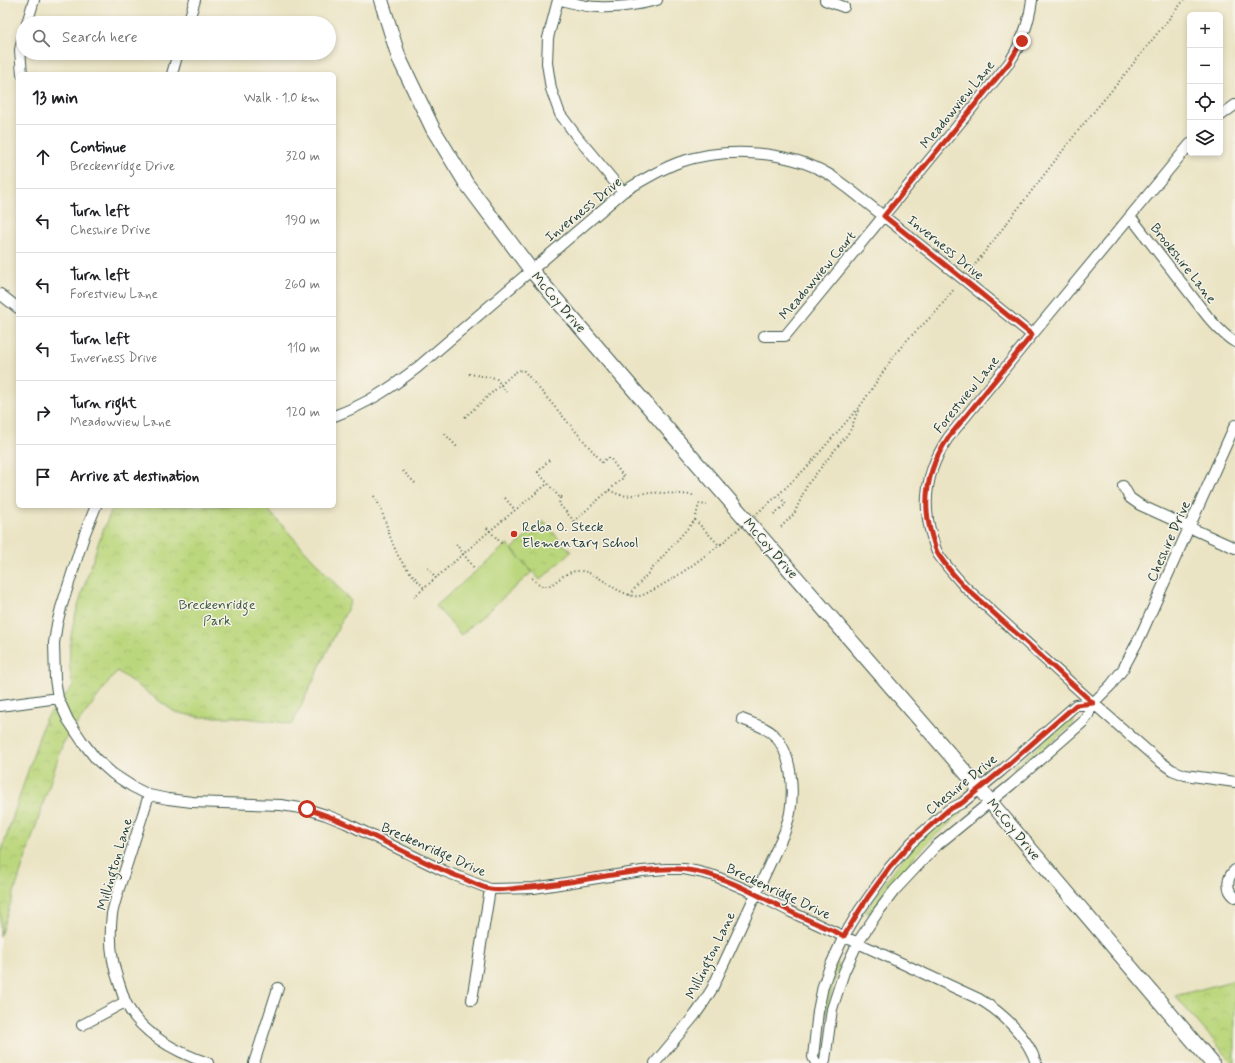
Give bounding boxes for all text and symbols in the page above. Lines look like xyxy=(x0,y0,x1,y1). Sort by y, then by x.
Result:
map controls xyxy=(1187,12,1223,156)
button: + xyxy=(1187,12,1223,48)
search box xyxy=(16,16,336,60)
icon: search xyxy=(30,27,52,49)
text: Search here xyxy=(62,28,138,48)
route end xyxy=(1013,32,1031,50)
button: − xyxy=(1187,48,1223,84)
street label: Meadowview Lane xyxy=(916,57,999,153)
button: locate xyxy=(1187,84,1223,120)
text: 13 min xyxy=(32,87,78,109)
text: Walk · 1.0 km xyxy=(244,90,320,107)
button: layers xyxy=(1187,120,1223,156)
text: Continue xyxy=(70,138,126,158)
icon: ahead xyxy=(32,146,54,168)
text: 320 m xyxy=(286,148,320,165)
text: Breckenridge Drive xyxy=(70,158,175,175)
street label: Inverness Drive xyxy=(542,173,626,246)
text: Turn left xyxy=(70,202,130,222)
icon: left xyxy=(32,210,54,232)
street label: Inverness Drive xyxy=(903,211,987,284)
text: 190 m xyxy=(285,212,320,229)
street label: Brookshire Lane xyxy=(1146,220,1220,308)
text: Cheshire Drive xyxy=(70,222,151,239)
street label: Meadowview Court xyxy=(775,228,860,324)
text: Turn left xyxy=(70,266,130,286)
street label: McCoy Drive xyxy=(527,268,590,337)
icon: left xyxy=(32,274,54,296)
text: 260 m xyxy=(285,276,320,293)
text: Forestview Lane xyxy=(70,286,158,303)
text: Turn left xyxy=(70,330,130,350)
icon: left xyxy=(32,338,54,360)
text: 110 m xyxy=(287,340,320,357)
text: Inverness Drive xyxy=(70,350,157,367)
street label: Forestview Lane xyxy=(930,352,1004,437)
text: Turn right xyxy=(70,394,137,414)
icon: right xyxy=(32,402,54,424)
text: 120 m xyxy=(286,404,320,421)
text: Meadowview Lane xyxy=(70,414,171,431)
icon: arrive xyxy=(32,466,54,488)
text: Arrive at destination xyxy=(70,467,199,487)
street label: Cheshire Drive xyxy=(1143,498,1195,585)
street label: McCoy Drive xyxy=(739,514,802,583)
place label: Reba O. Steck Elementary School xyxy=(522,518,638,552)
marker: Reba O. Steck Elementary School xyxy=(509,529,519,539)
park label: Breckenridge Park xyxy=(178,596,256,630)
street label: Cheshire Drive xyxy=(922,750,1001,819)
street label: McCoy Drive xyxy=(982,795,1044,864)
route start xyxy=(298,800,316,818)
street label: Millington Lane xyxy=(93,815,139,913)
street label: Breckenridge Drive xyxy=(377,819,489,883)
street label: Breckenridge Drive xyxy=(723,860,834,926)
street label: Millington Lane xyxy=(682,908,742,1003)

